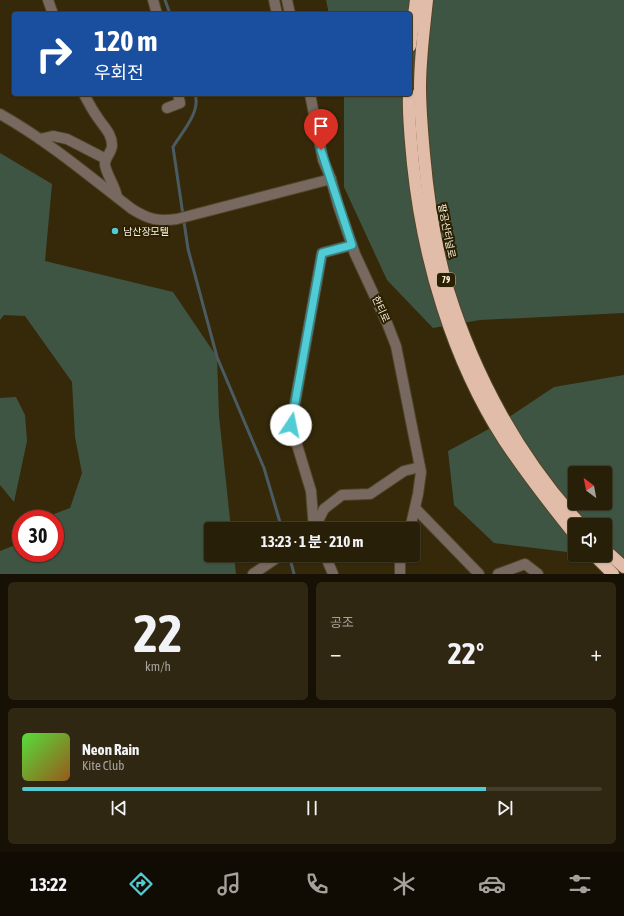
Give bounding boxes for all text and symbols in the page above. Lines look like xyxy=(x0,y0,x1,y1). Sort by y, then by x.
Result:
text: 120 m xyxy=(94,25,157,57)
icon: right xyxy=(28,28,80,80)
text: 우회전 xyxy=(94,62,144,83)
pin xyxy=(304,109,338,150)
icon: arrive xyxy=(310,115,332,137)
street label: 팔공산터널로 xyxy=(436,203,458,259)
marker: 남산장모텔 xyxy=(110,226,120,236)
place label: 남산장모텔 xyxy=(123,226,169,237)
road number: 79 xyxy=(437,273,455,287)
street label: 한티로 xyxy=(370,294,392,324)
position arrow xyxy=(270,404,312,446)
north arrow xyxy=(568,466,612,510)
map controls xyxy=(568,466,612,562)
speed limit sign: 30 xyxy=(12,510,64,562)
button: sound xyxy=(568,518,612,562)
text: 13:23 · 1 분 · 210 m xyxy=(261,533,363,550)
text: 22 xyxy=(134,603,182,663)
text: 공조 xyxy=(330,615,354,630)
text: 22° xyxy=(448,636,484,670)
text: − xyxy=(330,640,341,666)
text: + xyxy=(591,640,602,666)
text: km/h xyxy=(145,659,171,674)
text: Neon Rain xyxy=(82,741,139,758)
text: Kite Club xyxy=(82,758,124,773)
icon: previous xyxy=(108,797,130,819)
icon: pause xyxy=(301,797,323,819)
icon: next xyxy=(494,797,516,819)
icon: directions xyxy=(127,870,155,898)
icon: music xyxy=(215,870,243,898)
icon: phone xyxy=(303,870,331,898)
icon: climate xyxy=(390,870,418,898)
icon: car xyxy=(478,870,506,898)
icon: filters xyxy=(566,870,594,898)
text: 13:22 xyxy=(30,874,67,895)

